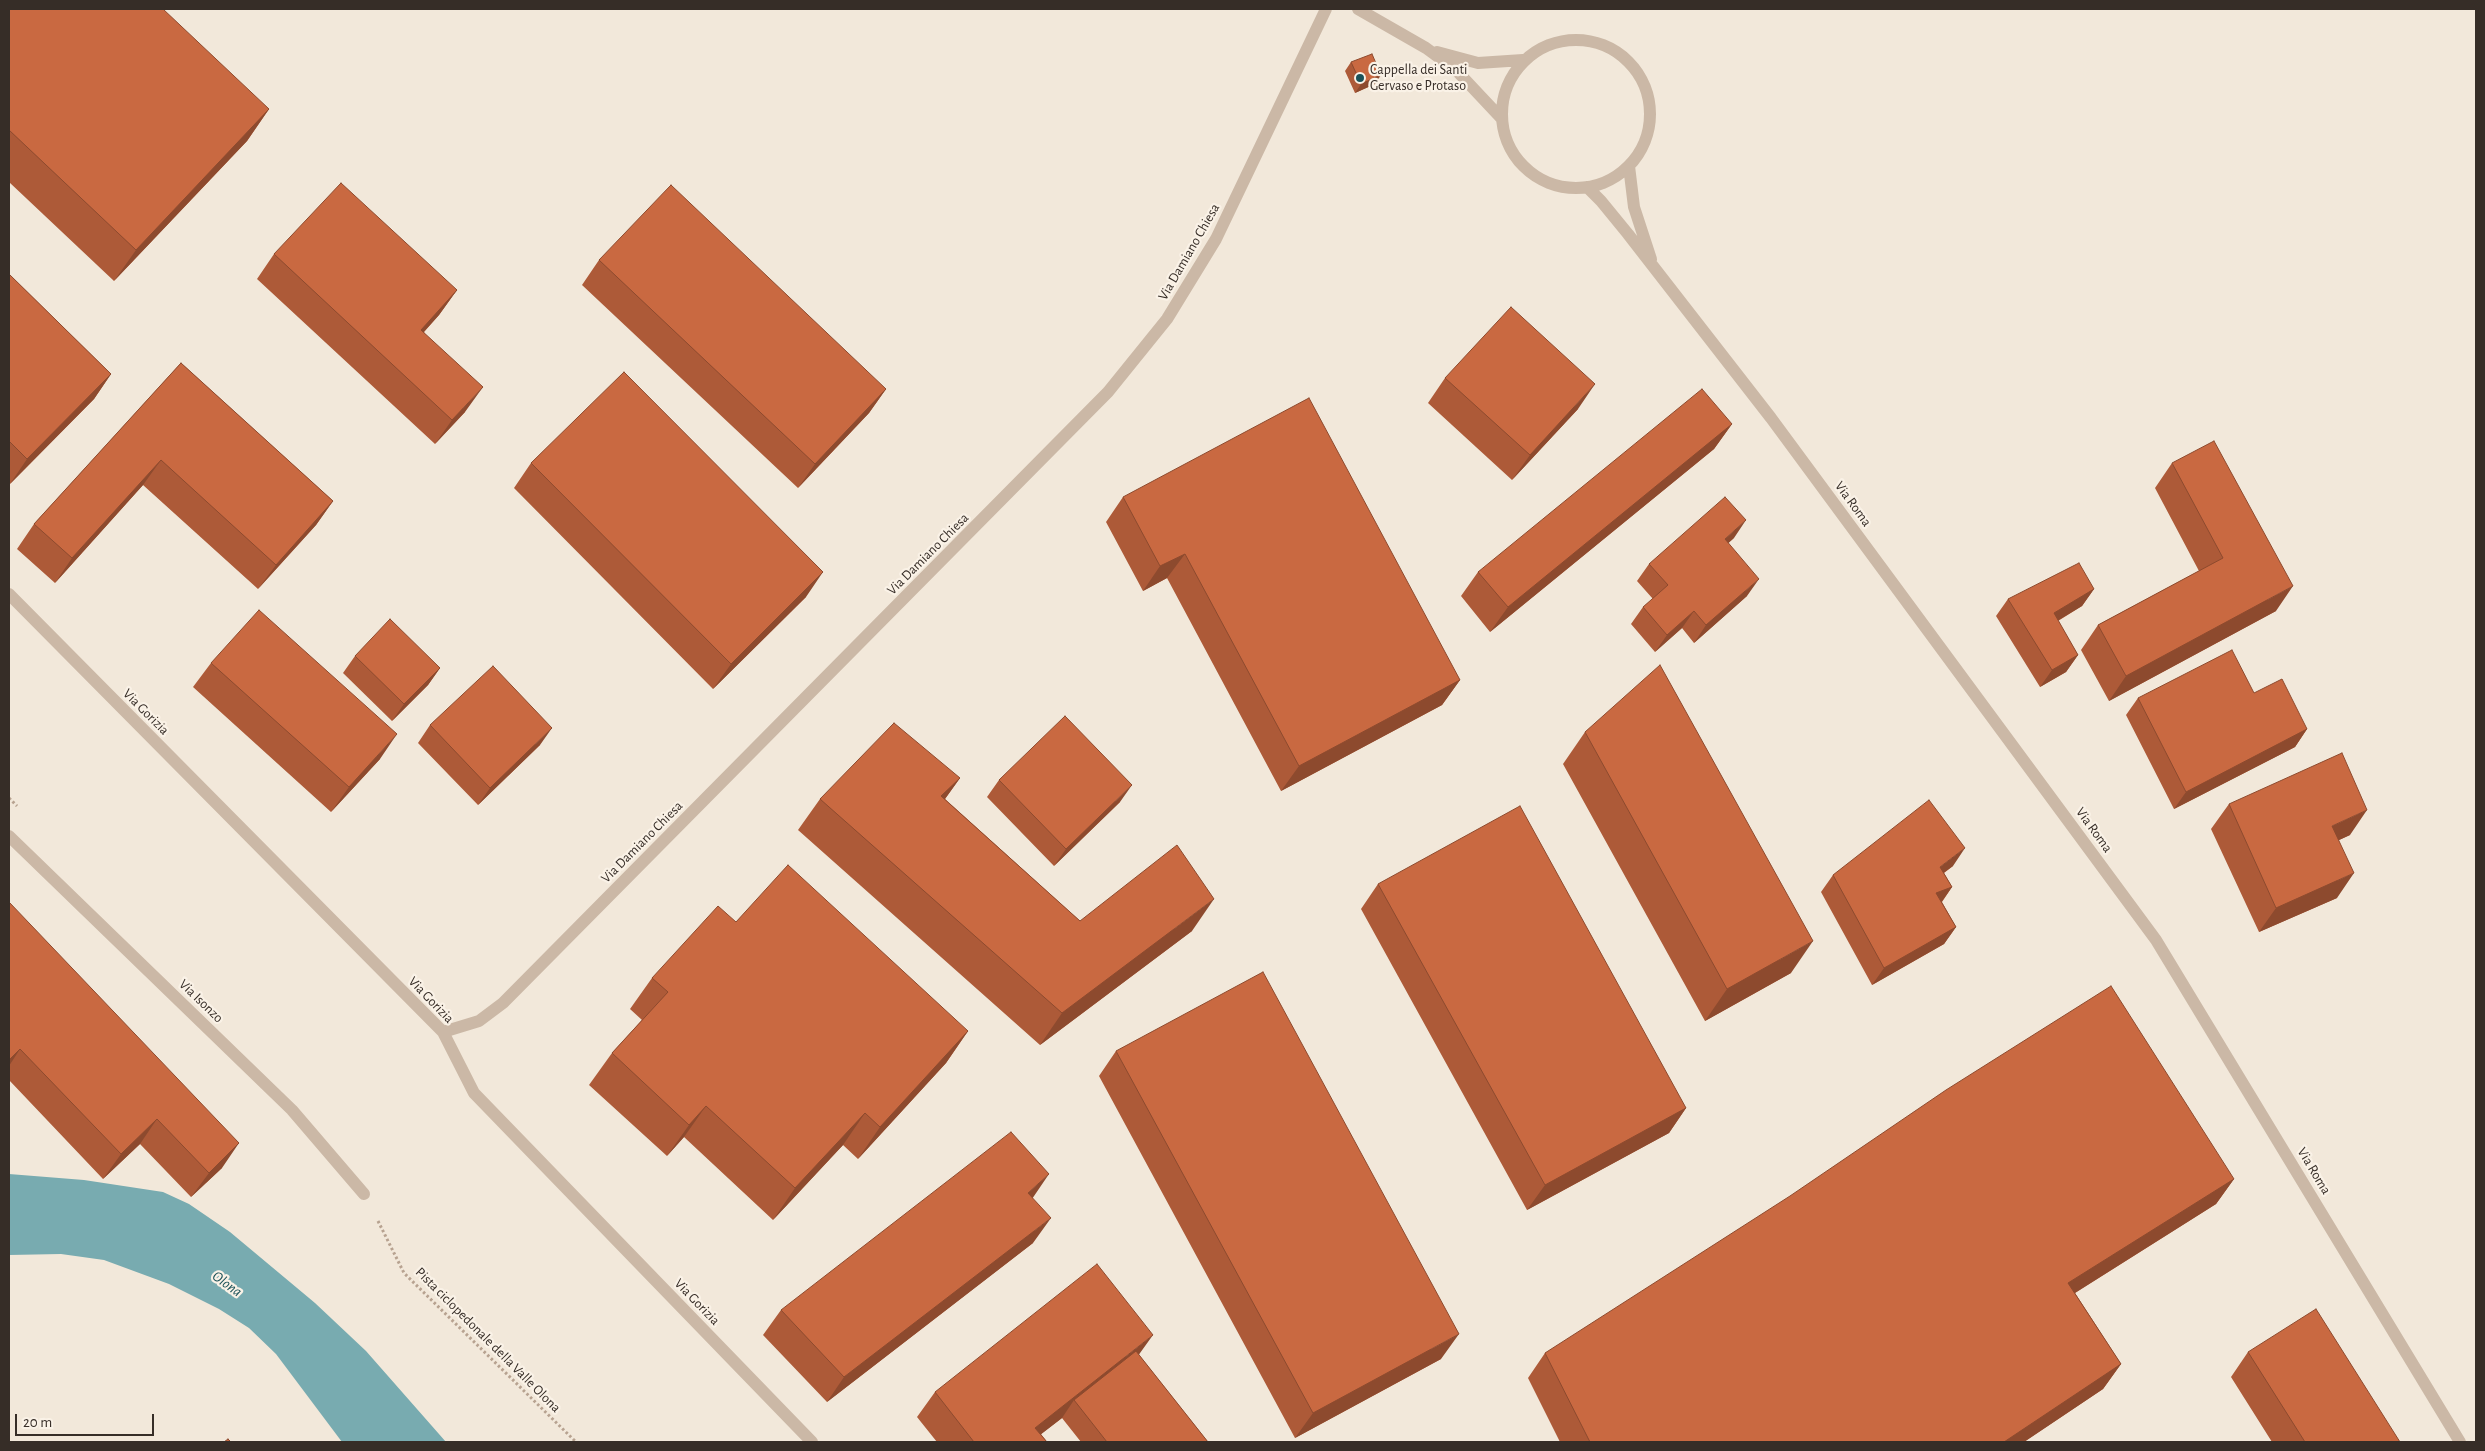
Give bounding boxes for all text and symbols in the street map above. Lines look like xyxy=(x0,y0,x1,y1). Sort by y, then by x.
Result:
place label: Cappella dei Santi Gervaso e Protaso xyxy=(1370,62,1467,94)
marker: Cappella dei Santi Gervaso e Protaso xyxy=(1354,72,1366,84)
street label: Via Damiano Chiesa xyxy=(1155,201,1223,303)
street label: Via Roma xyxy=(1831,478,1875,530)
street label: Via Damiano Chiesa xyxy=(884,510,972,598)
street label: Via Gorizia xyxy=(119,685,173,739)
street label: Via Damiano Chiesa xyxy=(598,798,686,886)
street label: Via Roma xyxy=(2072,804,2116,856)
street label: Via Gorizia xyxy=(405,973,457,1027)
street label: Via Isonzo xyxy=(175,976,227,1026)
street label: Via Roma xyxy=(2293,1145,2335,1197)
street label: Pista ciclopedonale della Valle Olona xyxy=(412,1264,564,1416)
water label: Olona xyxy=(209,1267,245,1301)
street label: Via Gorizia xyxy=(671,1275,723,1329)
scale bar xyxy=(18,1404,156,1436)
text: 20 m xyxy=(23,1415,52,1430)

